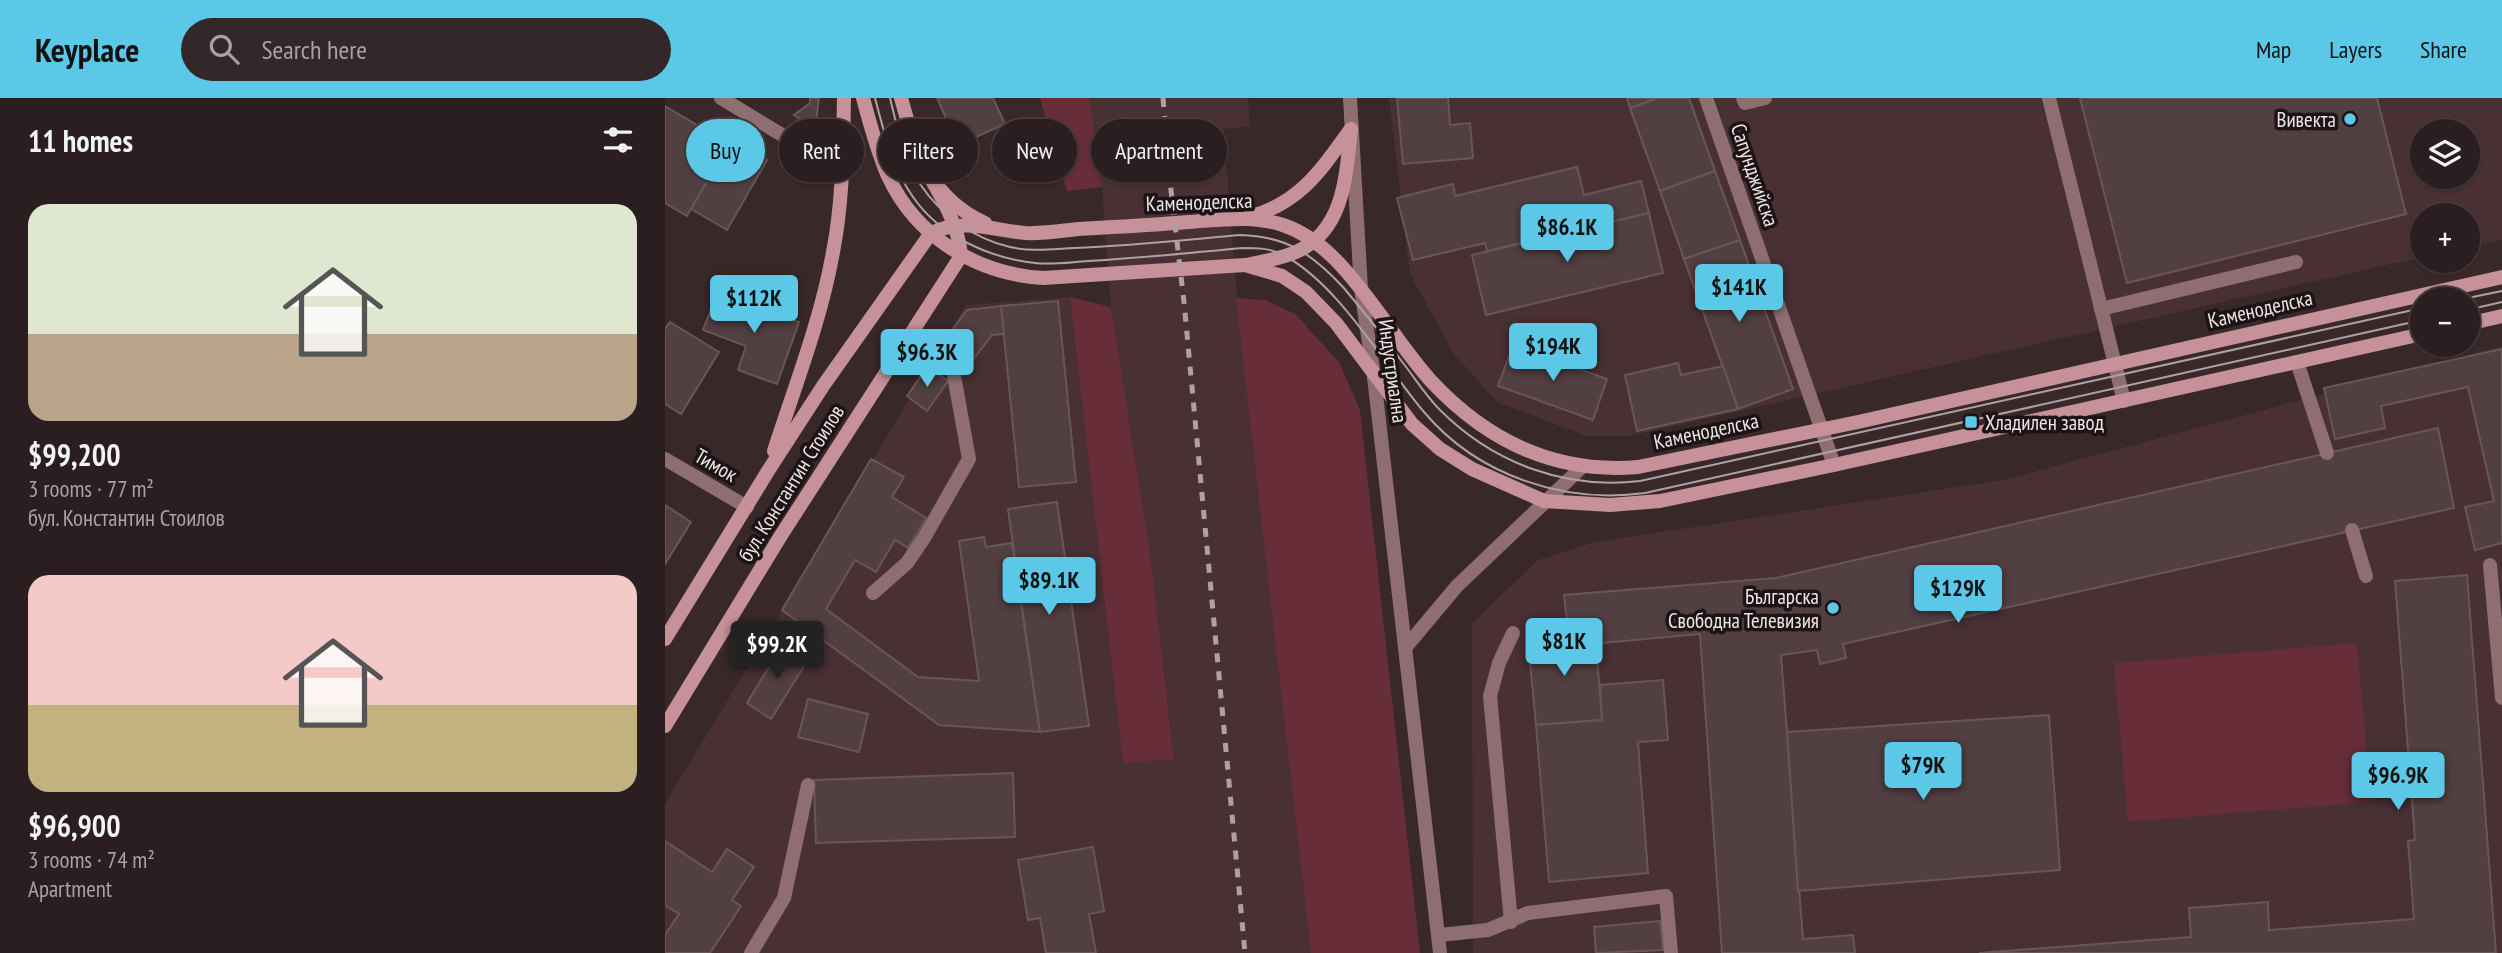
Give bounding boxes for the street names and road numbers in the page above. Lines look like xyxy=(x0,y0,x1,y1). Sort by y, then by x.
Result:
street label: Сапунджийска xyxy=(1725,120,1785,230)
street label: Каменоделска xyxy=(1145,187,1253,217)
street label: Каменоделска xyxy=(2205,284,2315,334)
street label: Индустриална xyxy=(1372,317,1414,425)
street label: бул. Константин Стоилов xyxy=(732,400,850,566)
street label: Каменоделска xyxy=(1651,407,1761,455)
street label: Тимок xyxy=(690,442,742,488)

